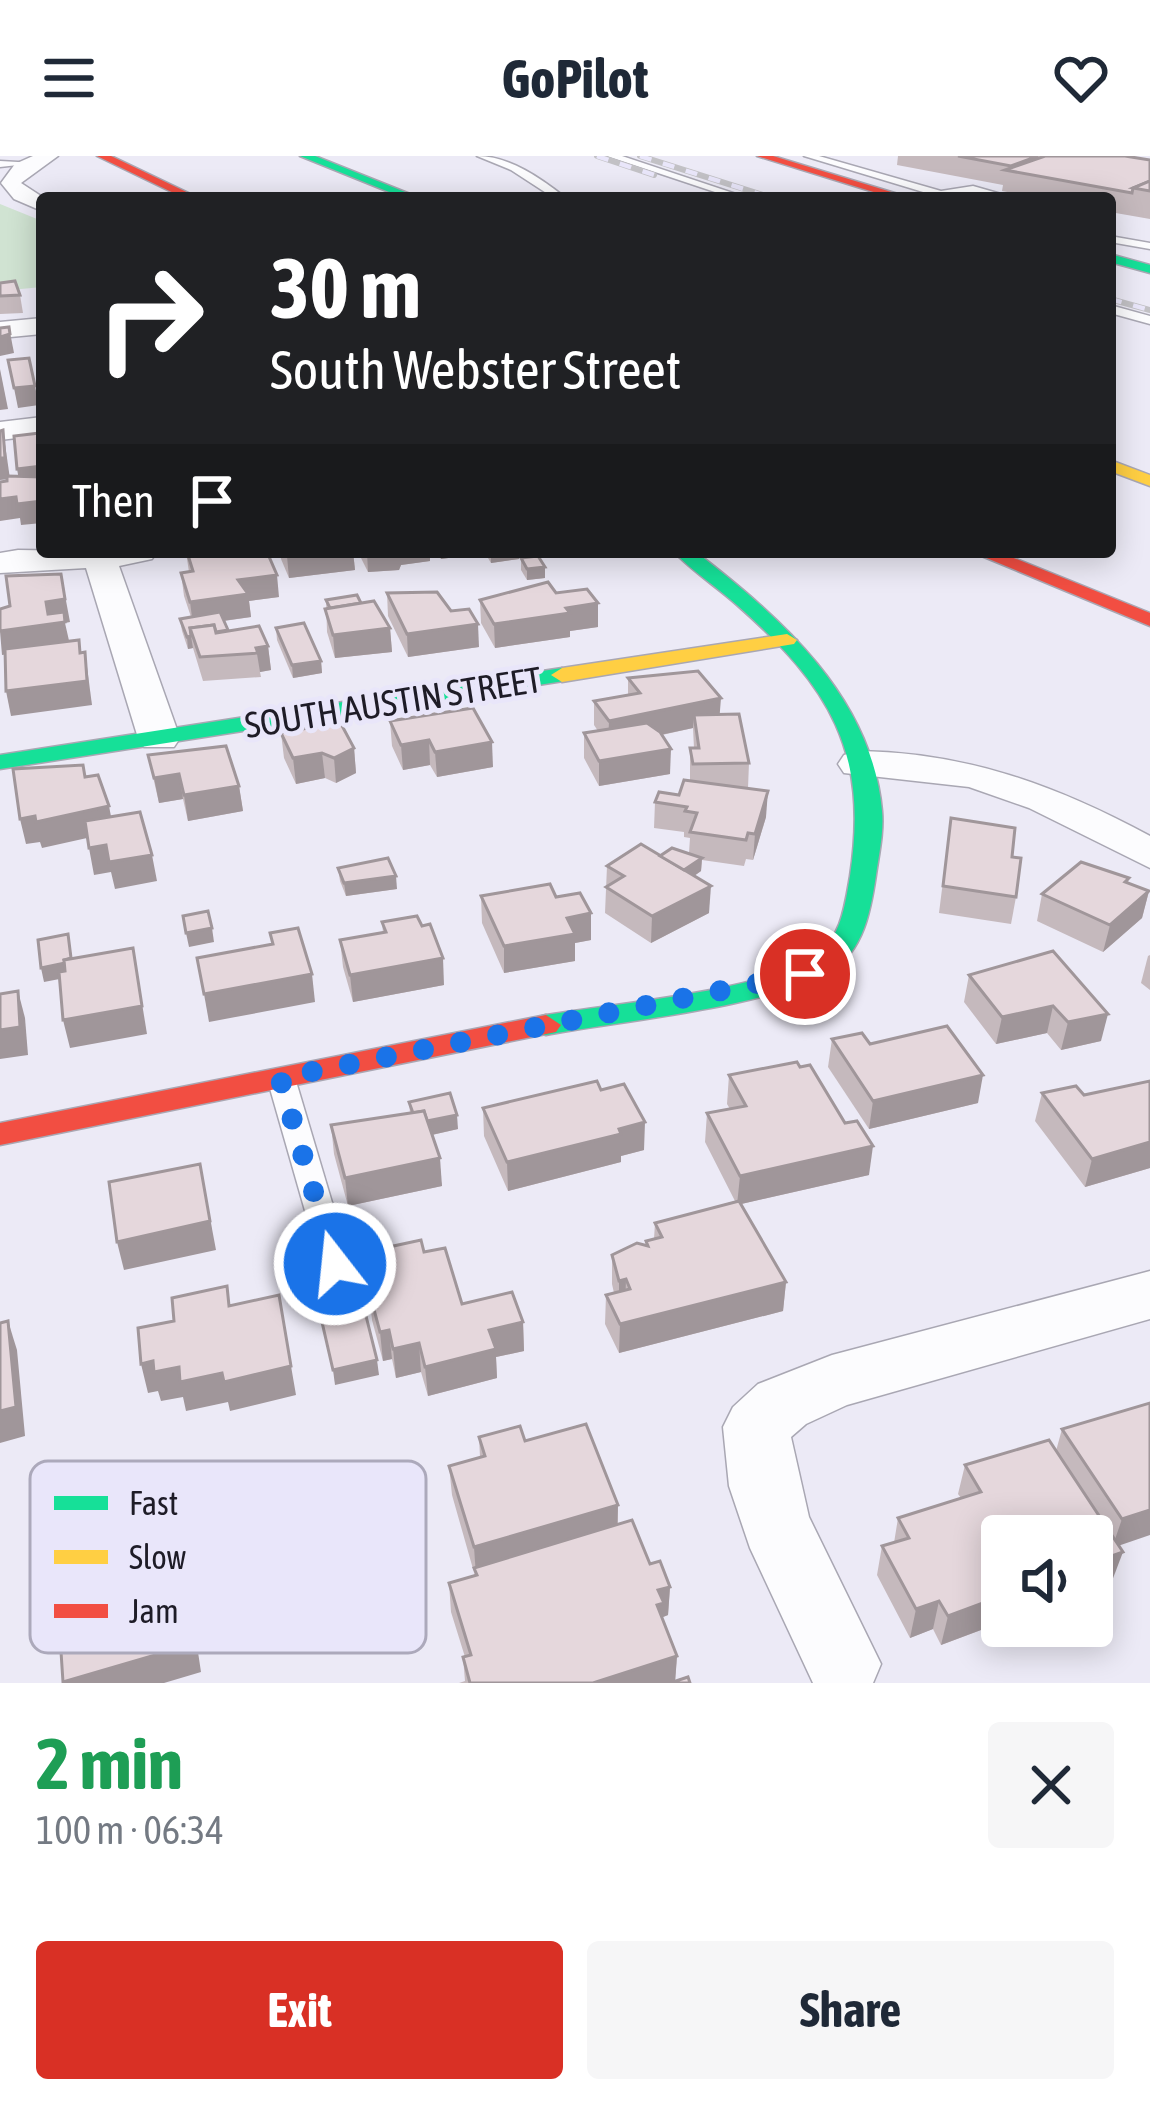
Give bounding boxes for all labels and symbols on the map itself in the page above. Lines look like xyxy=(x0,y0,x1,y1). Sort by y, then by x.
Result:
street label: SOUTH AUSTIN STREET xyxy=(242,658,544,746)
pin xyxy=(754,923,856,1025)
position arrow xyxy=(272,1201,398,1327)
legend xyxy=(30,1461,426,1653)
text: Fast xyxy=(129,1484,178,1522)
text: Slow xyxy=(129,1538,186,1576)
text: Jam xyxy=(129,1592,179,1630)

